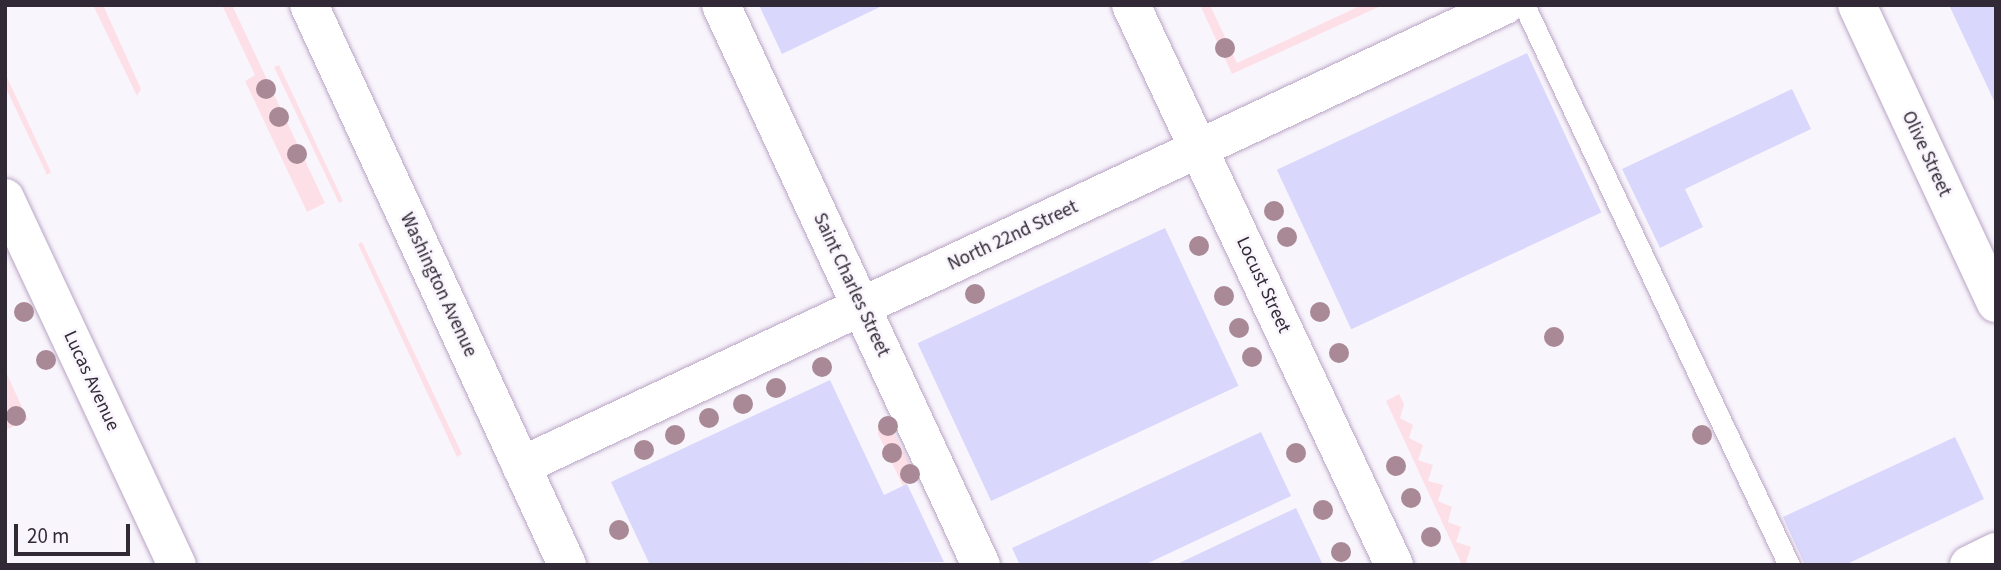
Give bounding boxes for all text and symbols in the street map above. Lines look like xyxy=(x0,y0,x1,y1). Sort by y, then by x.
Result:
street label: Olive Street xyxy=(1896,108,1956,200)
street label: North 22nd Street xyxy=(944,196,1082,276)
street label: Washington Avenue xyxy=(395,209,481,361)
street label: Saint Charles Street xyxy=(808,209,894,361)
street label: Locust Street xyxy=(1231,233,1295,337)
street label: Lucas Avenue xyxy=(58,327,124,435)
scale bar xyxy=(18,510,133,554)
text: 20 m xyxy=(27,521,69,551)

